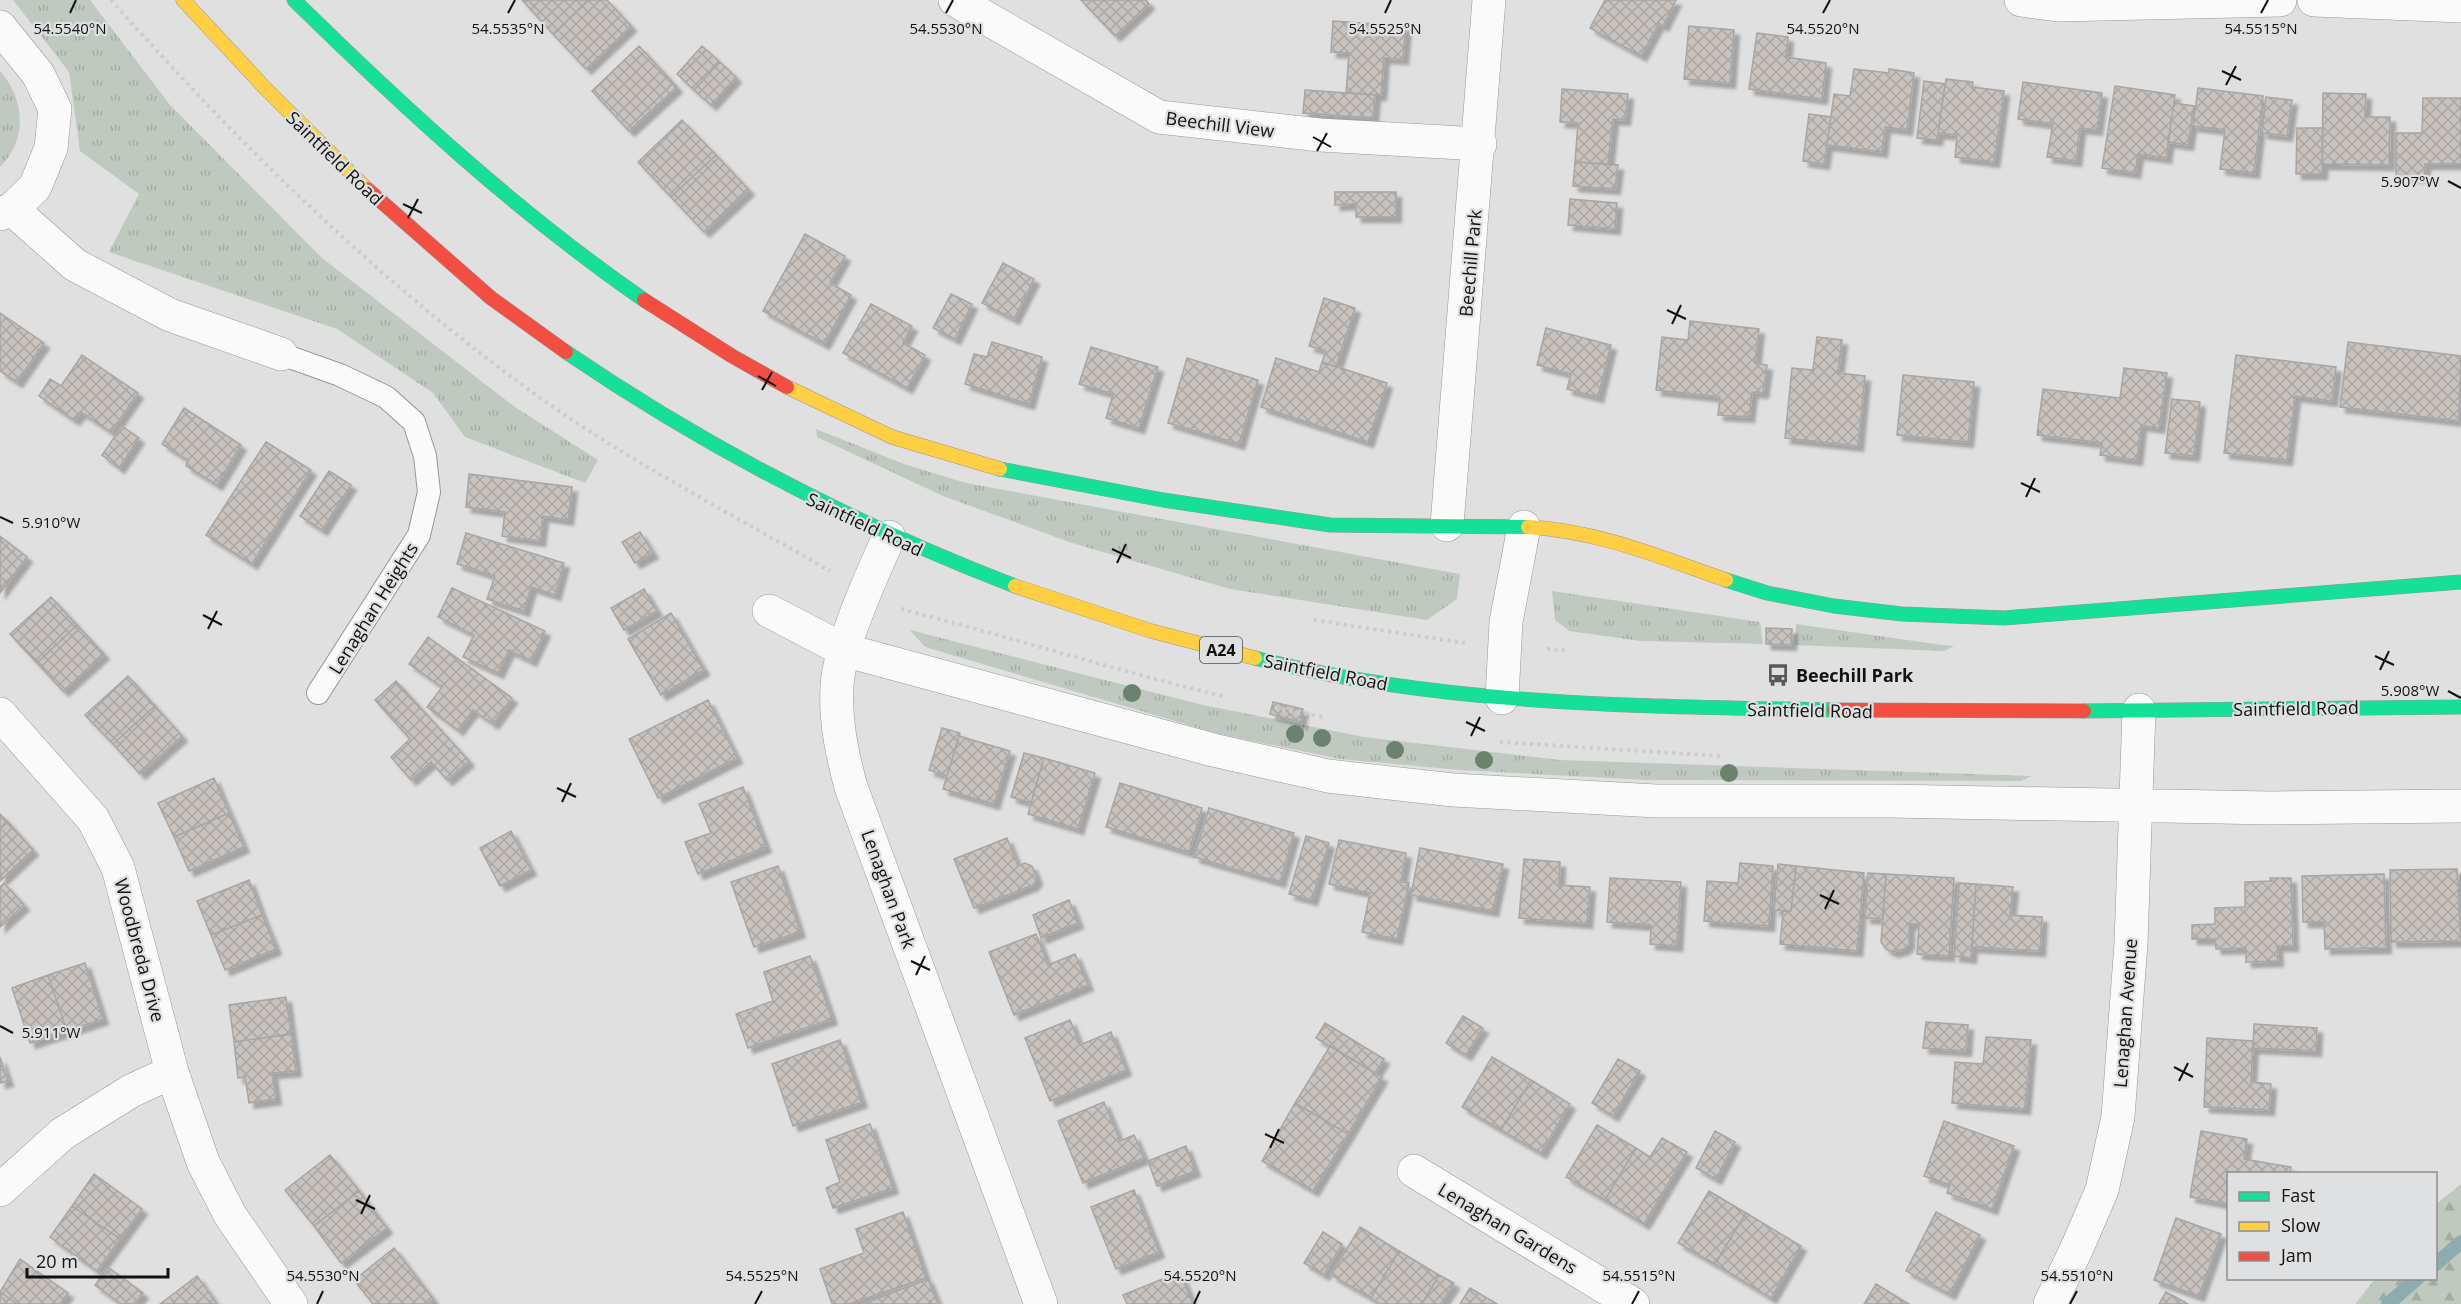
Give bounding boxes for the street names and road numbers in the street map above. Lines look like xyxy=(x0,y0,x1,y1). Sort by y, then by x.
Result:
street label: Beechill View xyxy=(1164,105,1276,143)
street label: Saintfield Road xyxy=(281,106,389,210)
street label: Beechill Park xyxy=(1453,208,1487,318)
street label: Saintfield Road xyxy=(803,487,927,561)
street label: Lenaghan Heights xyxy=(323,538,423,678)
road number: A24 xyxy=(1200,637,1242,663)
street label: Saintfield Road xyxy=(1262,648,1390,696)
street label: Saintfield Road xyxy=(2233,695,2359,721)
street label: Saintfield Road xyxy=(1747,697,1873,723)
street label: Lenaghan Park xyxy=(856,826,922,952)
street label: Woodbreda Drive xyxy=(109,876,171,1024)
street label: Lenaghan Avenue xyxy=(2108,937,2142,1089)
street label: Lenaghan Gardens xyxy=(1434,1177,1582,1279)

